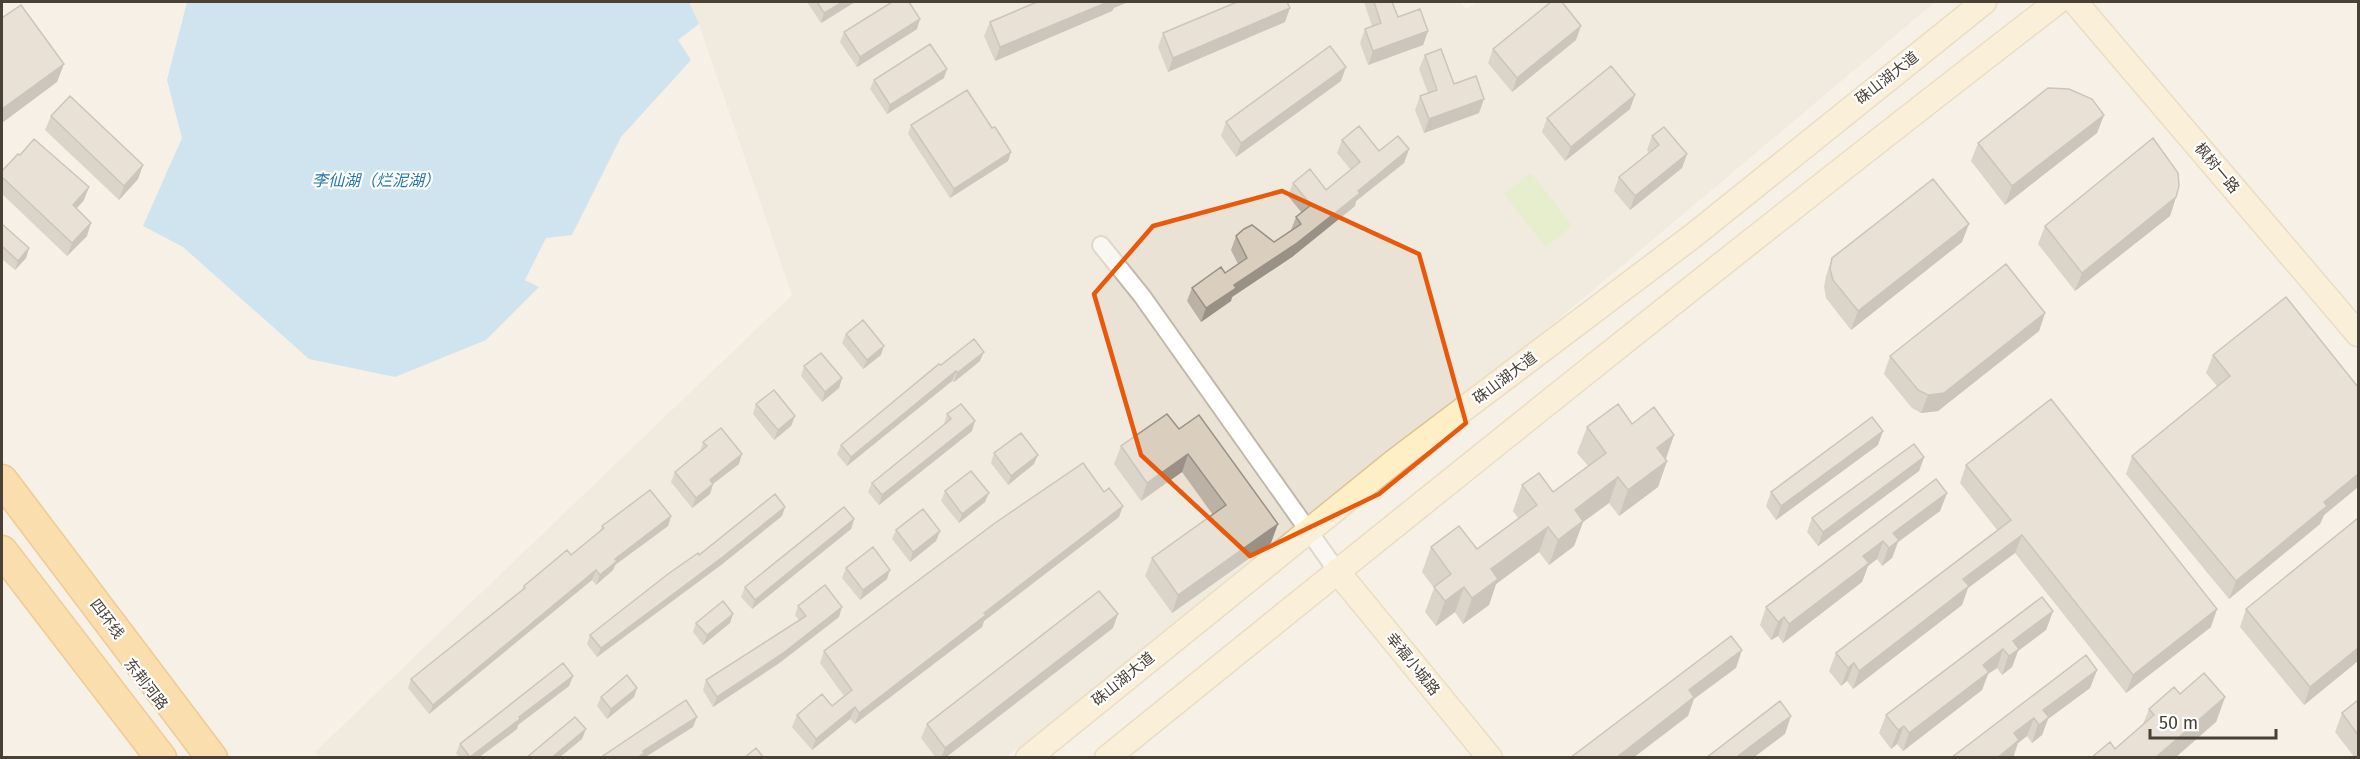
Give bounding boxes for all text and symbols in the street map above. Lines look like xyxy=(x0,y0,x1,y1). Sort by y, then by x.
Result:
street label: 硃山湖大道 xyxy=(1852,48,1922,108)
street label: 枫树一路 xyxy=(2191,139,2243,197)
water label: 李仙湖（烂泥湖） xyxy=(312,171,440,190)
street label: 硃山湖大道 xyxy=(1470,348,1540,408)
street label: 四环线 xyxy=(86,596,128,642)
street label: 幸福小城路 xyxy=(1382,629,1444,699)
street label: 硃山湖大道 xyxy=(1088,648,1158,710)
street label: 东荆河路 xyxy=(120,655,172,713)
scale bar xyxy=(2150,702,2276,740)
text: 50 m xyxy=(2159,712,2198,734)

